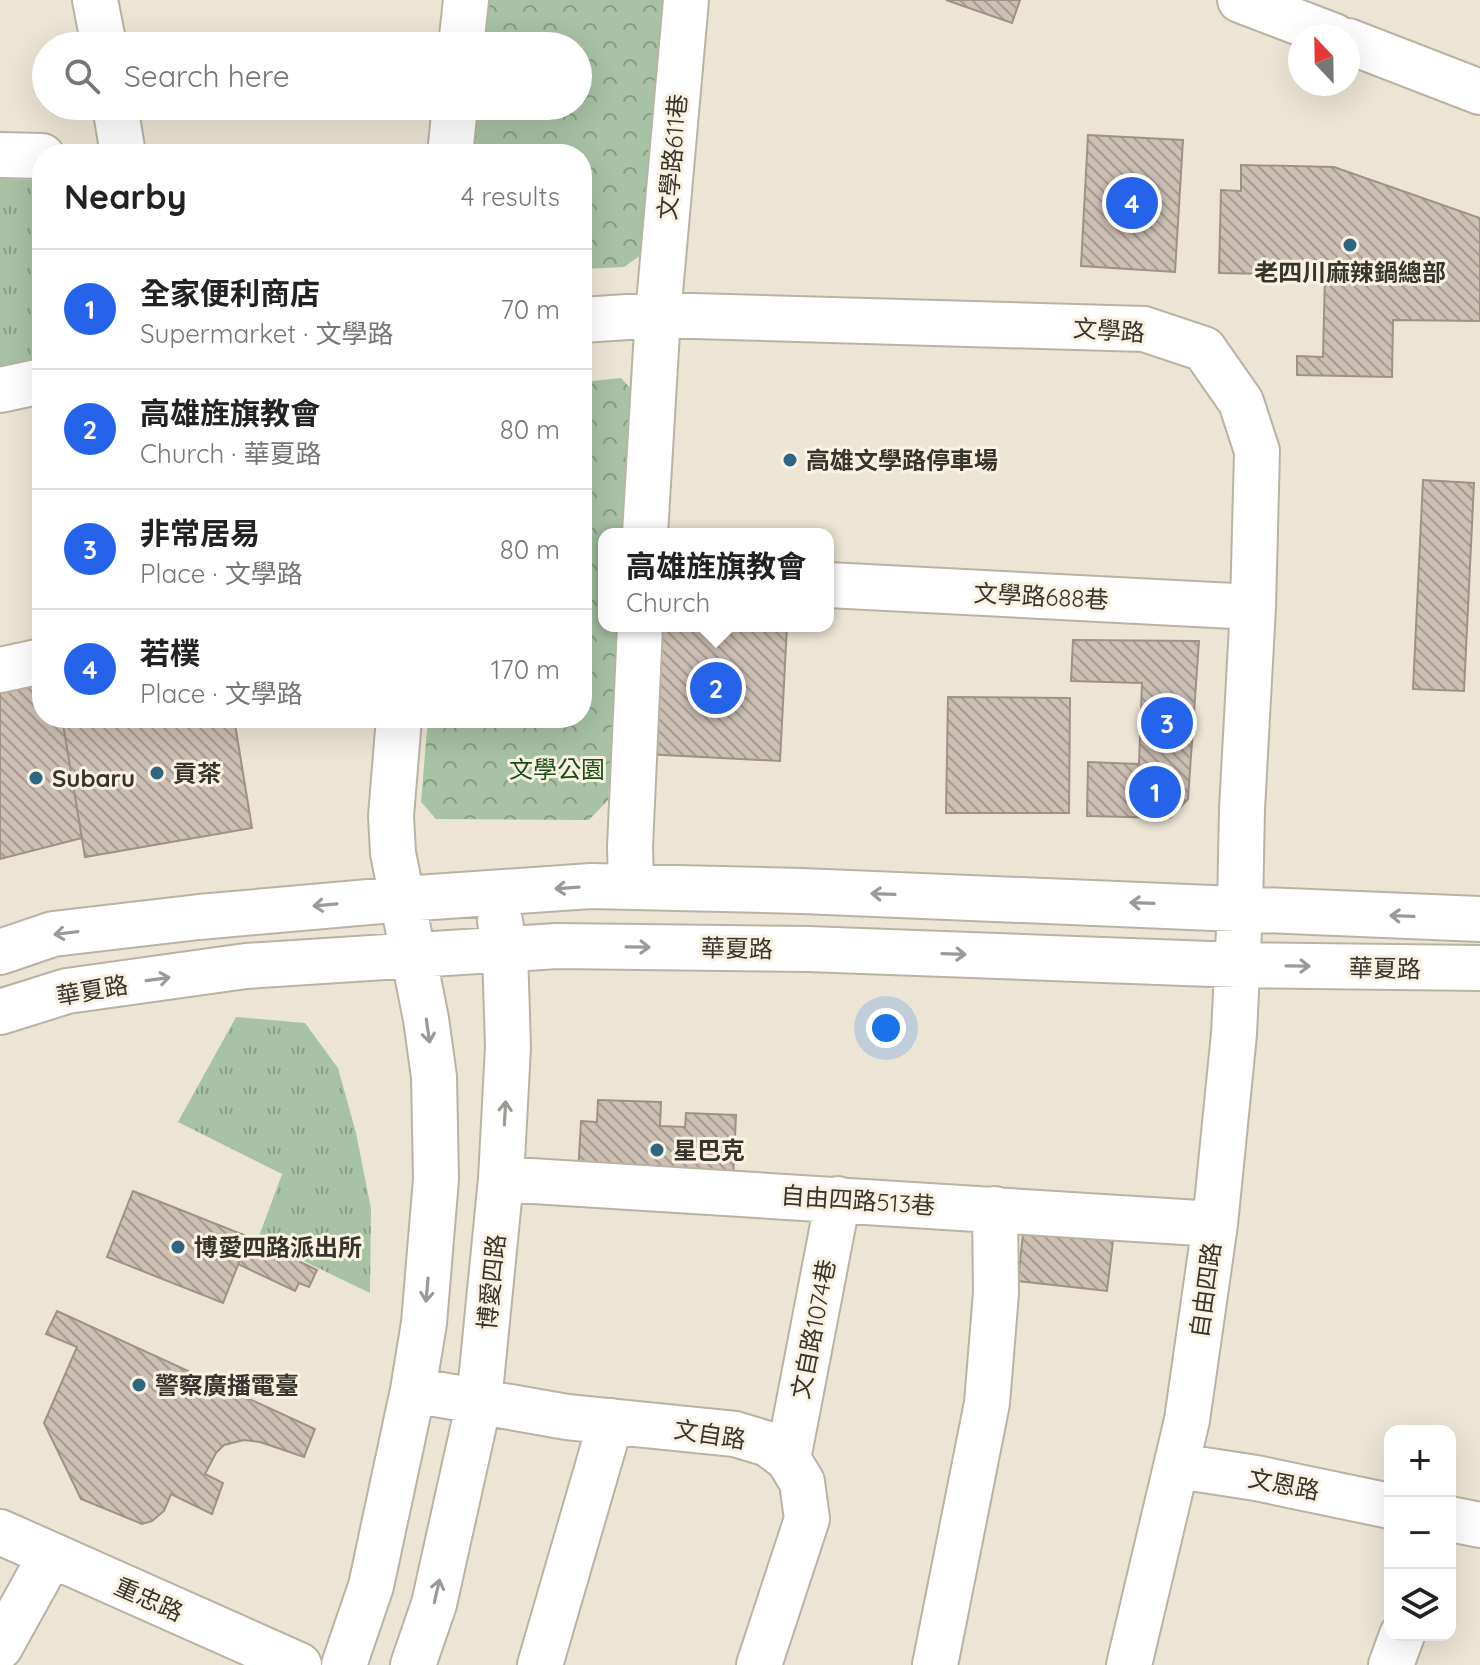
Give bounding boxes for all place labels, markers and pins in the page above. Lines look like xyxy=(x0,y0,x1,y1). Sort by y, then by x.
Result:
pin: 4 xyxy=(1106,173,1158,233)
marker: 老四川麻辣鍋總部 xyxy=(1341,236,1359,254)
place label: 老四川麻辣鍋總部 xyxy=(1254,257,1446,287)
place label: 高雄文學路停車場 xyxy=(806,445,998,475)
marker: 高雄文學路停車場 xyxy=(781,451,799,469)
pin: 2 xyxy=(690,658,742,718)
pin: 3 xyxy=(1141,693,1193,753)
place label: 貢茶 xyxy=(173,758,221,788)
pin: 1 xyxy=(1129,762,1181,822)
place label: Subaru xyxy=(52,763,135,793)
marker: 貢茶 xyxy=(148,764,166,782)
marker: Subaru xyxy=(27,769,45,787)
place label: 星巴克 xyxy=(673,1135,745,1165)
marker: 星巴克 xyxy=(648,1141,666,1159)
place label: 博愛四路派出所 xyxy=(194,1232,362,1262)
marker: 博愛四路派出所 xyxy=(169,1238,187,1256)
place label: 警察廣播電臺 xyxy=(155,1370,299,1400)
marker: 警察廣播電臺 xyxy=(130,1376,148,1394)

